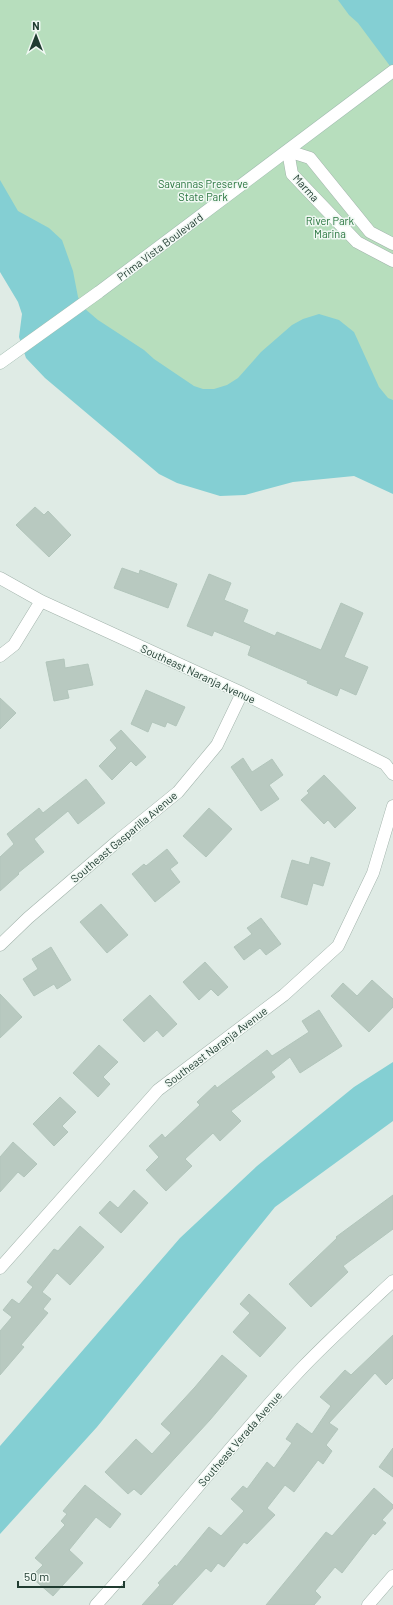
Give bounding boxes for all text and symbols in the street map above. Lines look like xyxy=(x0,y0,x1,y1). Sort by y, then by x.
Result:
north arrow xyxy=(16,16,56,56)
text: N xyxy=(32,19,40,32)
street label: Marma xyxy=(291,171,322,204)
park label: Savannas Preserve State Park xyxy=(158,177,248,203)
street label: Prima Vista Boulevard xyxy=(114,210,205,283)
park label: River Park Marina xyxy=(306,214,355,240)
street label: Southeast Naranja Avenue xyxy=(139,641,258,706)
street label: Southeast Gasparilla Avenue xyxy=(68,788,180,885)
street label: Southeast Naranja Avenue xyxy=(162,1004,270,1089)
street label: Southeast Verada Avenue xyxy=(195,1389,284,1489)
scale bar xyxy=(18,1563,124,1589)
text: 50 m xyxy=(24,1569,49,1583)

